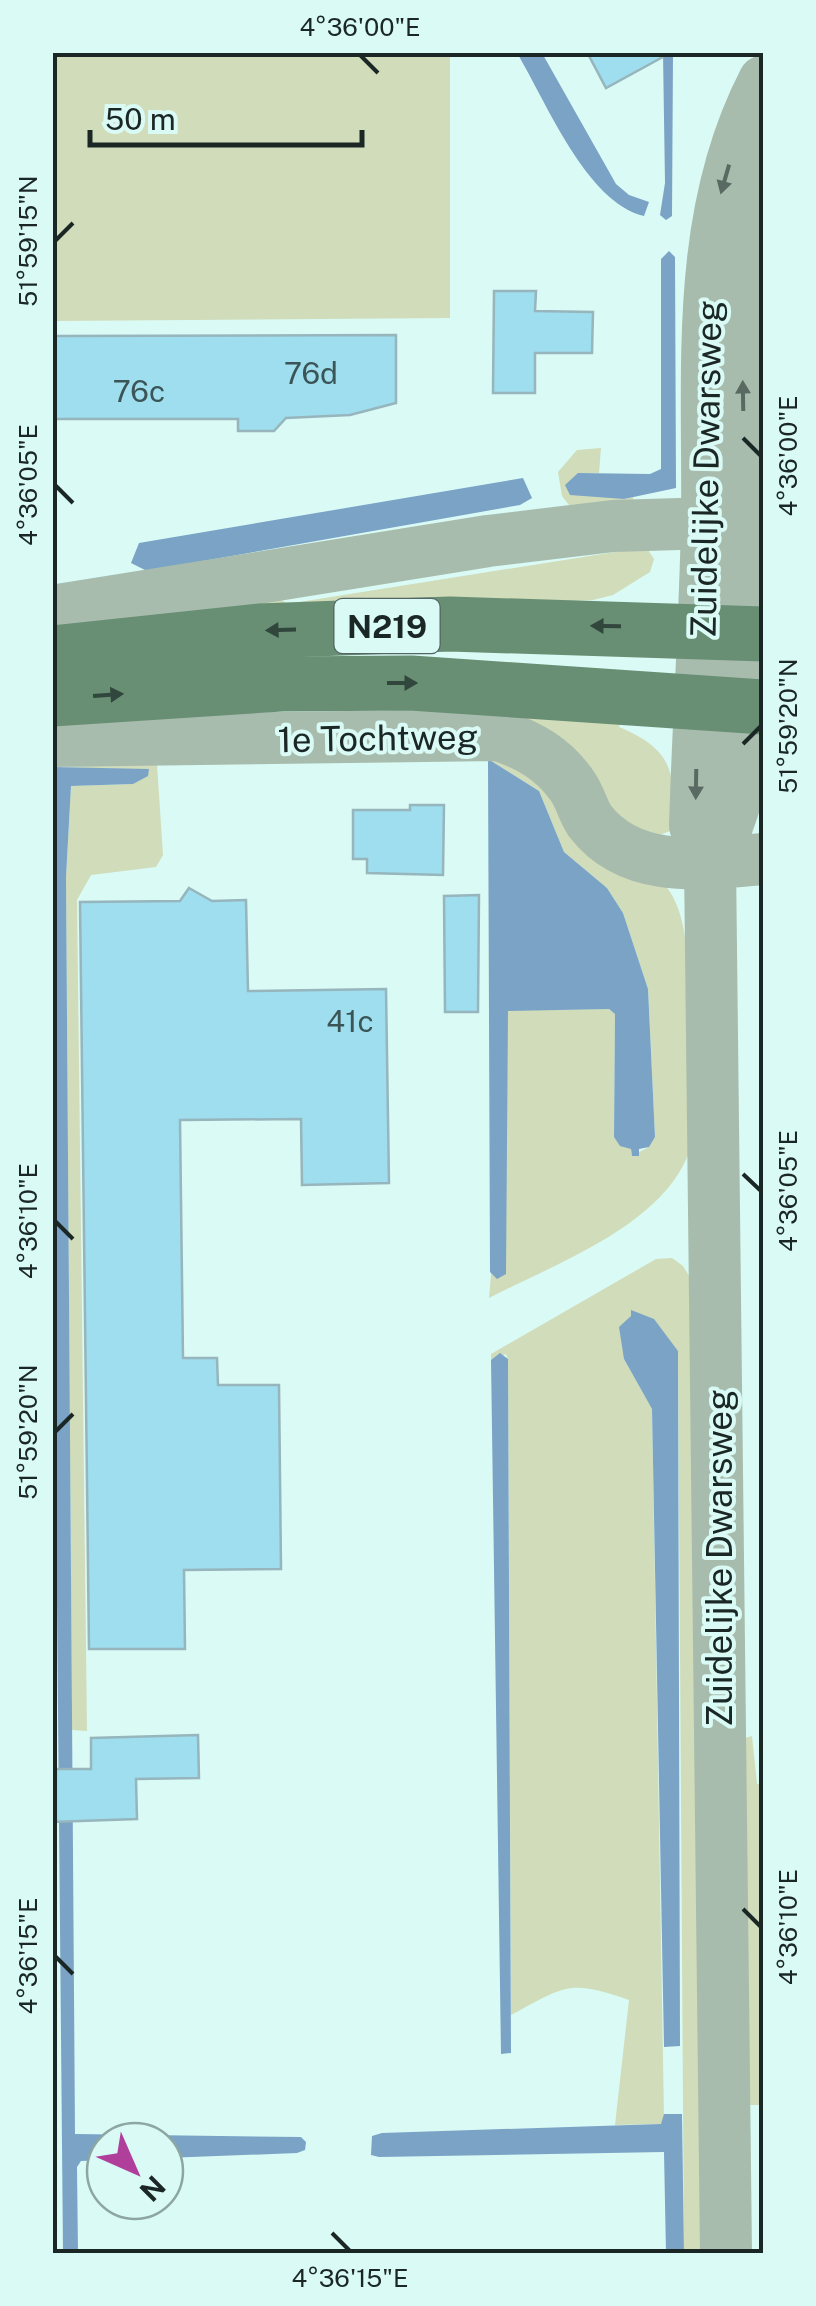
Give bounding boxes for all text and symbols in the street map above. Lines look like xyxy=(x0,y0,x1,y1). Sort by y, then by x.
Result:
text: 4°36'00"E xyxy=(299,12,421,42)
scale bar xyxy=(90,85,362,147)
text: 50 m xyxy=(105,101,176,137)
one-way arrow xyxy=(717,164,732,195)
text: 51°59'15"N xyxy=(13,175,43,307)
street label: Zuidelijke Dwarsweg xyxy=(683,300,729,638)
house number: 76d xyxy=(284,355,338,391)
house number: 76c xyxy=(113,373,165,409)
one-way arrow xyxy=(734,379,750,411)
text: 4°36'00"E xyxy=(773,395,803,517)
text: 4°36'05"E xyxy=(13,424,43,546)
road number: N219 xyxy=(334,599,440,653)
one-way arrow xyxy=(589,618,621,634)
one-way arrow xyxy=(265,622,297,638)
text: 51°59'20"N xyxy=(773,658,803,794)
one-way arrow xyxy=(386,675,418,691)
one-way arrow xyxy=(93,686,125,702)
street label: 1e Tochtweg xyxy=(277,716,479,760)
one-way arrow xyxy=(688,768,704,800)
house number: 41c xyxy=(326,1003,374,1039)
text: 4°36'05"E xyxy=(773,1130,803,1252)
text: 4°36'10"E xyxy=(13,1163,43,1279)
text: 51°59'20"N xyxy=(13,1364,43,1500)
street label: Zuidelijke Dwarsweg xyxy=(699,1389,740,1727)
text: 4°36'10"E xyxy=(773,1869,803,1985)
text: 4°36'15"E xyxy=(13,1898,43,2014)
north arrow xyxy=(85,2121,185,2221)
text: N xyxy=(134,2170,172,2208)
text: 4°36'15"E xyxy=(292,2263,408,2293)

